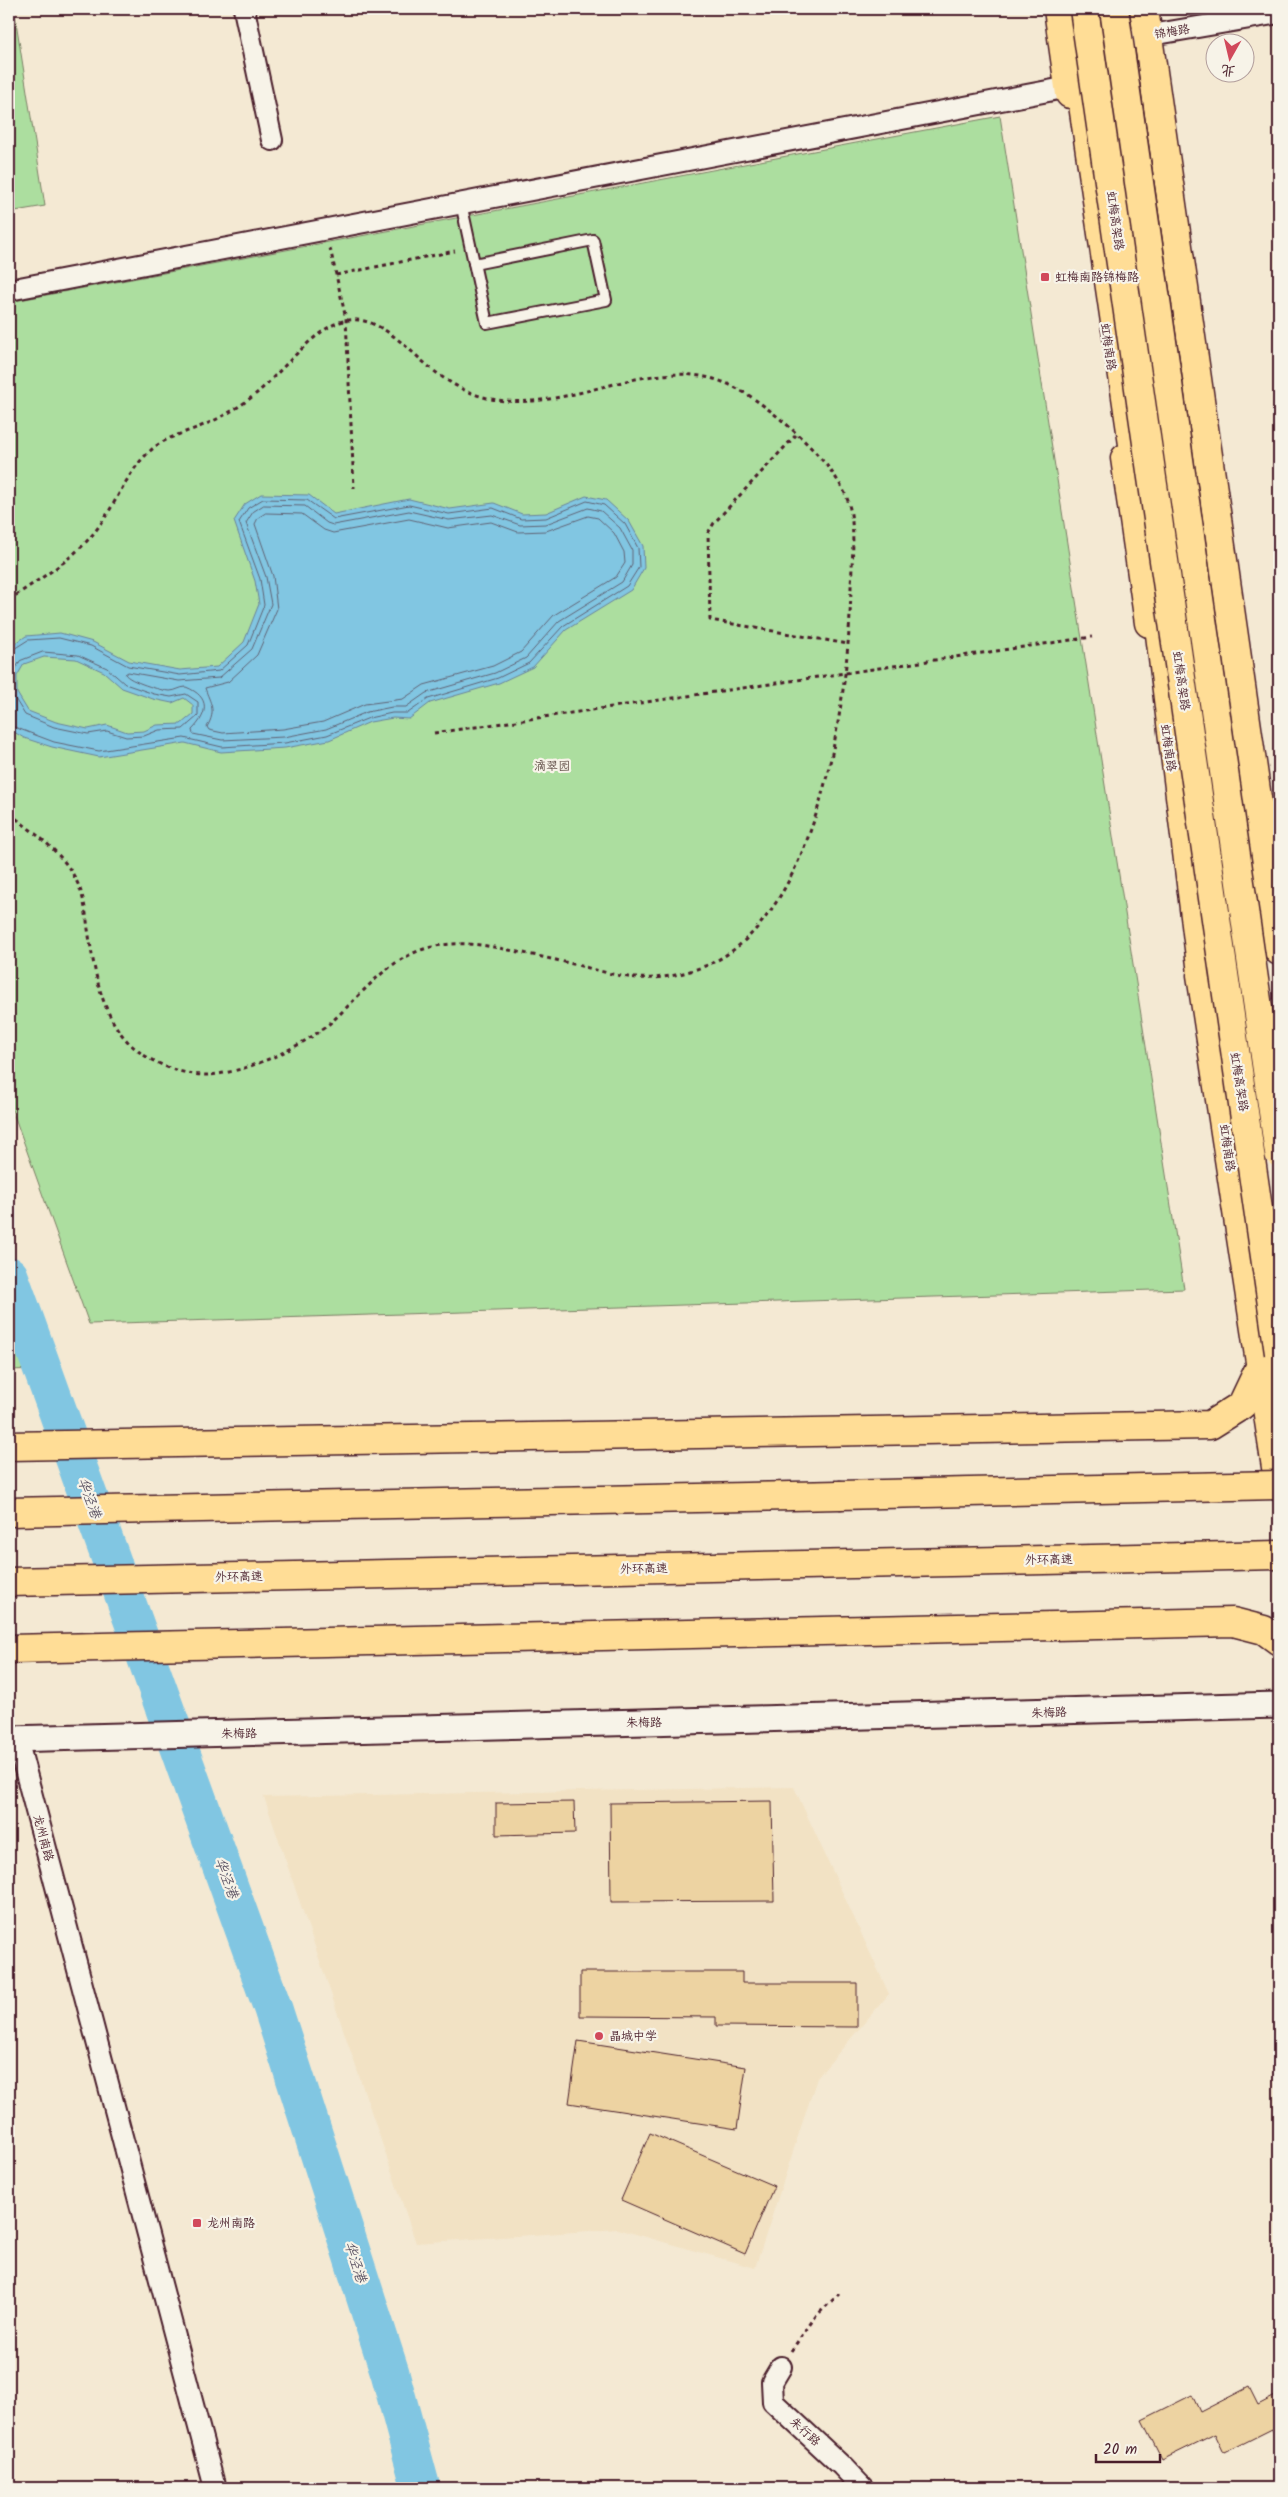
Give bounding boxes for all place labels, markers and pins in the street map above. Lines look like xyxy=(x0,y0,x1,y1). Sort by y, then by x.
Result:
place label: 虹梅南路锦梅路 xyxy=(1055,268,1139,287)
marker: 虹梅南路锦梅路 xyxy=(1039,271,1051,283)
place label: 晶城中学 xyxy=(609,2027,657,2046)
marker: 晶城中学 xyxy=(593,2030,605,2042)
place label: 龙州南路 xyxy=(207,2214,255,2233)
marker: 龙州南路 xyxy=(191,2217,203,2229)

